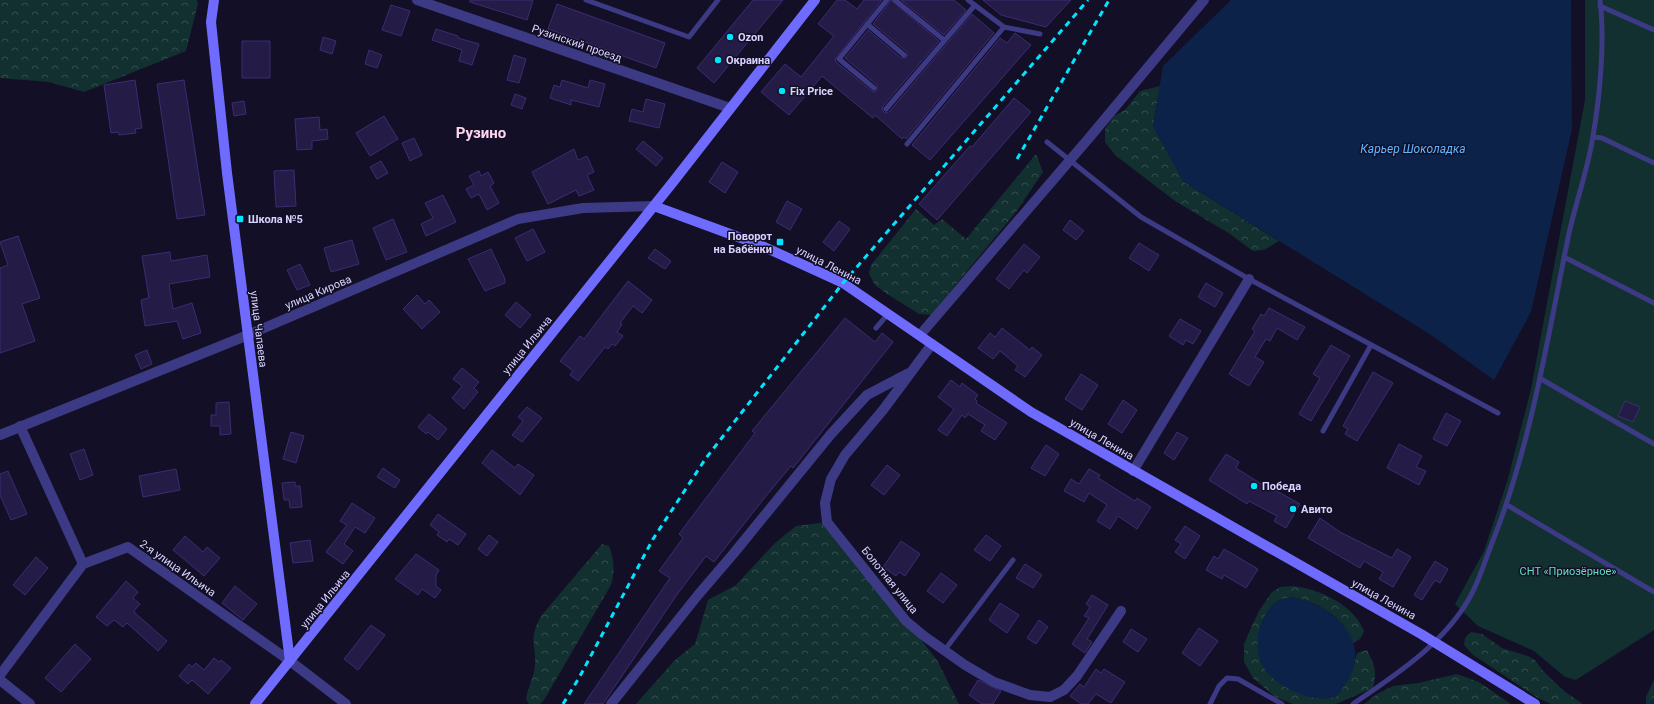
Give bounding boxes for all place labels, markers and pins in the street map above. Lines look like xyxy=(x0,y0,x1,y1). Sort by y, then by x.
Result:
place label: Ozon xyxy=(738,31,763,44)
marker: Ozon xyxy=(725,32,735,42)
place label: Окраина xyxy=(726,54,770,67)
marker: Окраина xyxy=(713,55,723,65)
place label: Fix Price xyxy=(790,85,833,98)
marker: Fix Price xyxy=(777,86,787,96)
place label: Школа №5 xyxy=(248,213,303,226)
marker: Школа №5 xyxy=(235,214,245,224)
place label: Поворот на Бабёнки xyxy=(714,230,772,256)
marker: Поворот на Бабёнки xyxy=(775,237,785,247)
place label: Победа xyxy=(1262,480,1301,493)
marker: Победа xyxy=(1249,481,1259,491)
place label: Авито xyxy=(1301,503,1332,516)
marker: Авито xyxy=(1288,504,1298,514)

